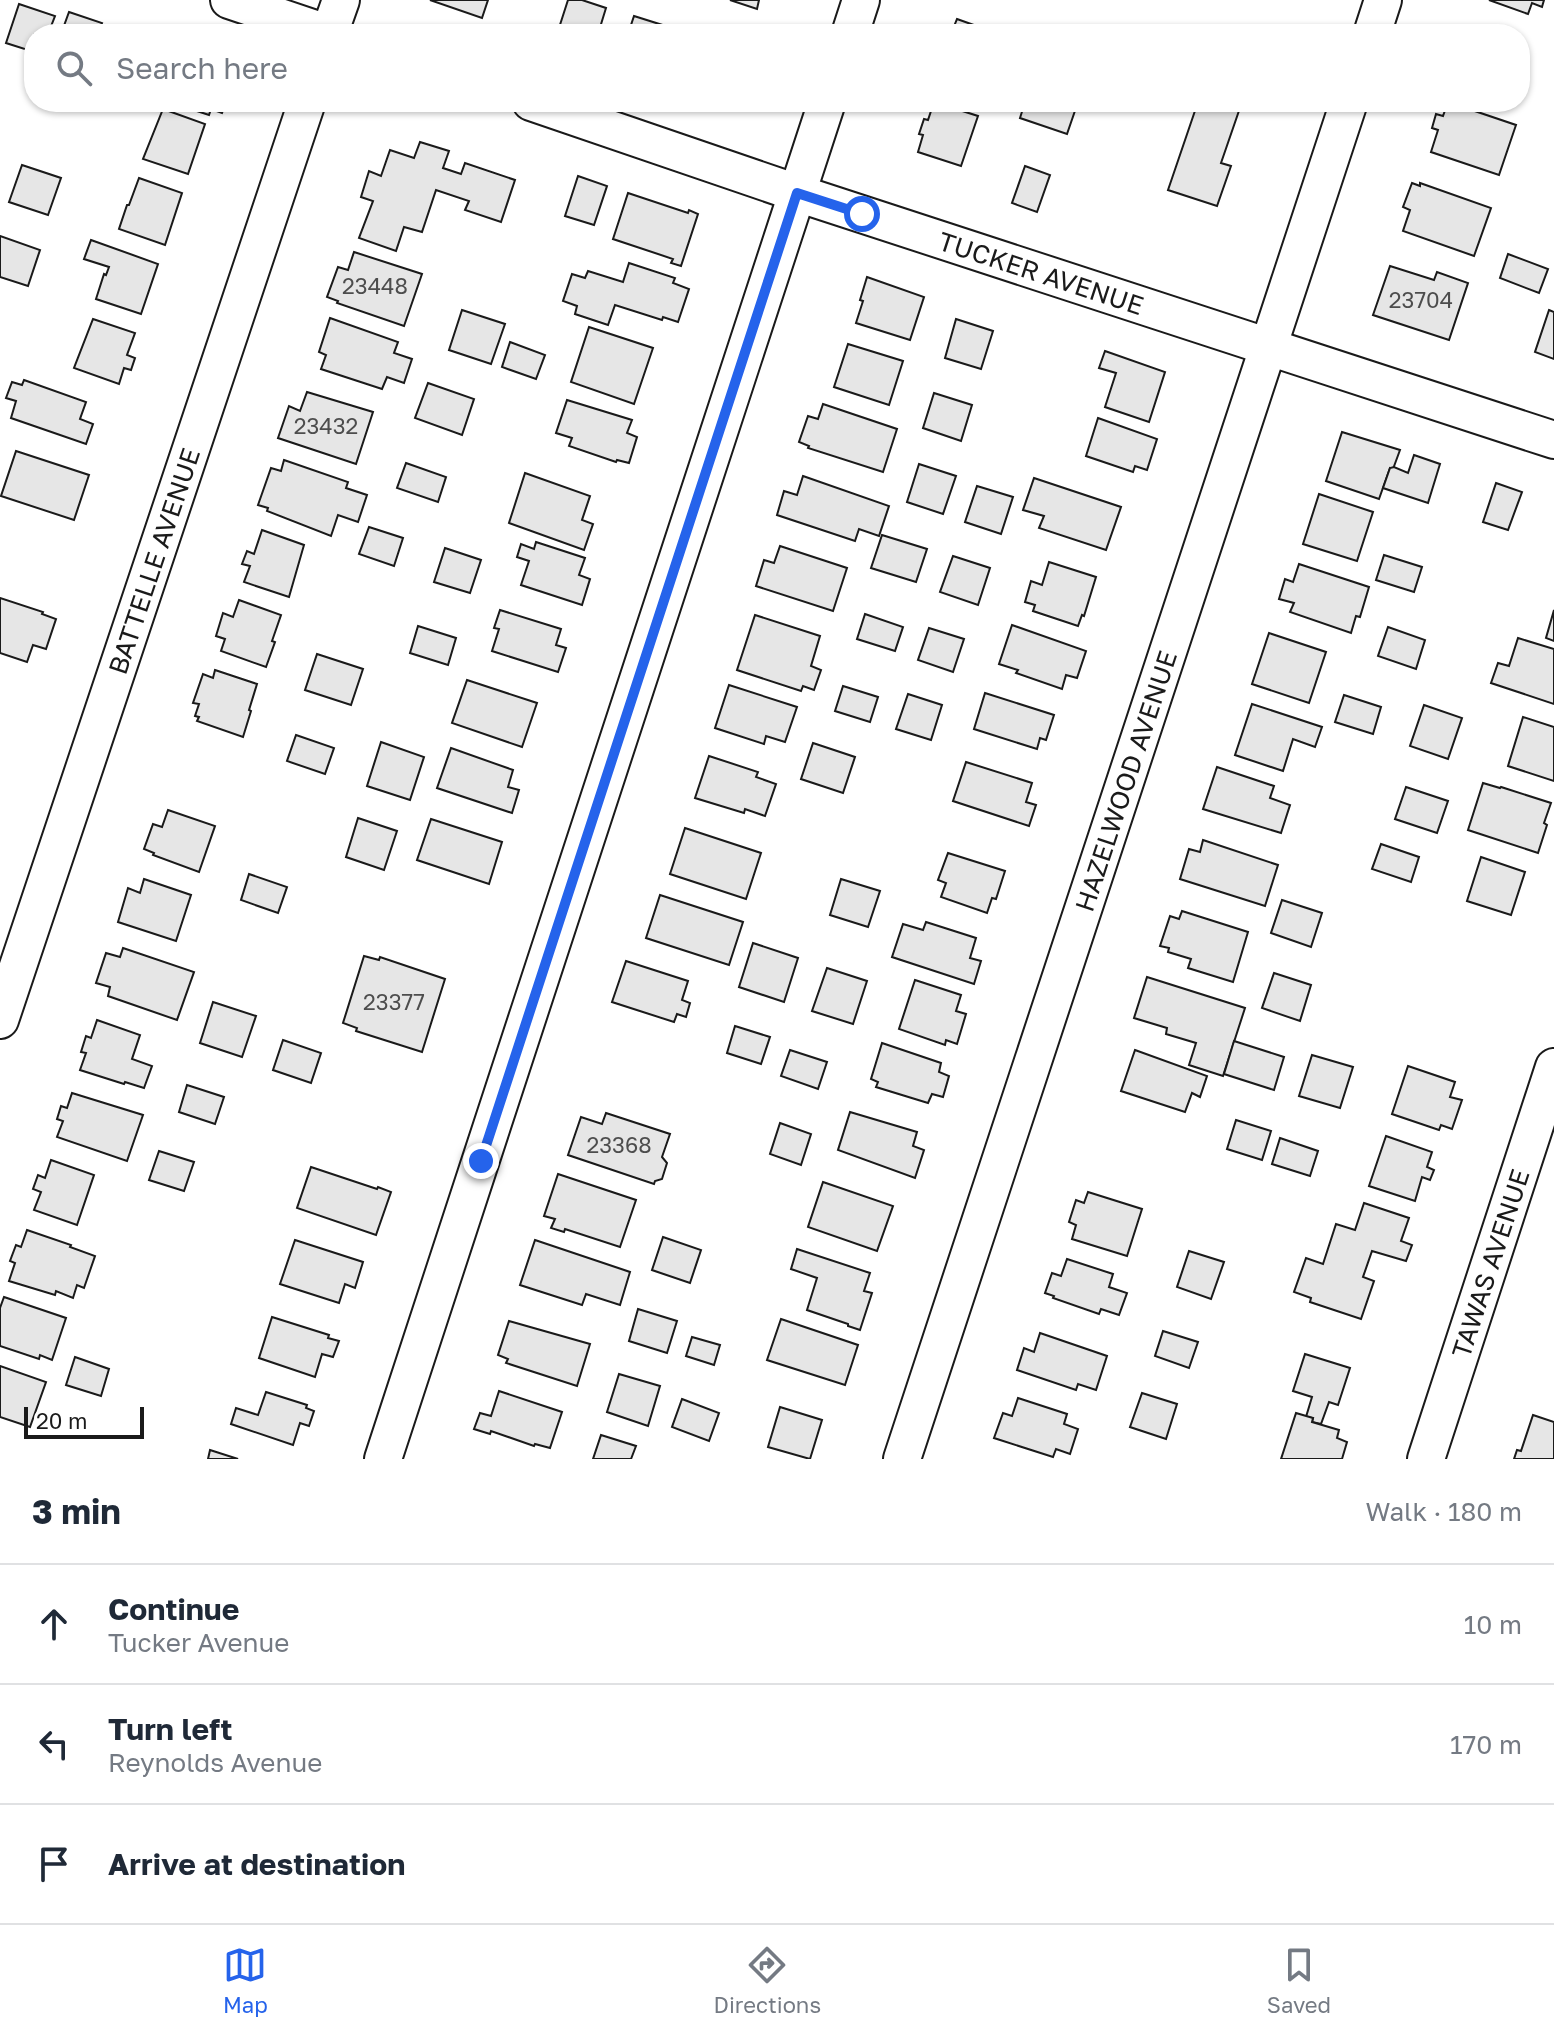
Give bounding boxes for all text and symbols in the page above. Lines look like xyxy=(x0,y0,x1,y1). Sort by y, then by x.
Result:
search box xyxy=(24,24,1530,112)
icon: search xyxy=(52,46,96,90)
text: Search here xyxy=(116,50,288,86)
route start xyxy=(844,196,880,232)
street label: TUCKER AVENUE xyxy=(935,225,1148,321)
house number: 23448 xyxy=(342,272,408,299)
house number: 23704 xyxy=(1389,286,1453,313)
house number: 23432 xyxy=(294,412,358,439)
street label: BATTELLE AVENUE xyxy=(101,444,206,678)
street label: HAZELWOOD AVENUE xyxy=(1068,646,1183,915)
house number: 23377 xyxy=(363,988,425,1015)
house number: 23368 xyxy=(586,1131,652,1158)
route end xyxy=(463,1143,499,1179)
street label: TAWAS AVENUE xyxy=(1445,1165,1535,1361)
scale bar xyxy=(24,1403,144,1439)
text: 20 m xyxy=(36,1407,87,1434)
text: 3 min xyxy=(32,1491,121,1531)
text: Walk · 180 m xyxy=(1365,1496,1522,1527)
text: Continue xyxy=(108,1591,239,1627)
icon: ahead xyxy=(32,1602,76,1646)
text: 10 m xyxy=(1464,1609,1522,1640)
text: Tucker Avenue xyxy=(108,1627,289,1658)
text: Turn left xyxy=(108,1711,233,1747)
icon: left xyxy=(32,1722,76,1766)
text: 170 m xyxy=(1450,1729,1522,1760)
text: Reynolds Avenue xyxy=(108,1747,322,1778)
icon: arrive xyxy=(32,1842,76,1886)
text: Arrive at destination xyxy=(108,1846,405,1882)
tab: Map xyxy=(223,1943,268,2018)
tab: Directions xyxy=(714,1943,821,2018)
tab: Saved xyxy=(1267,1943,1331,2018)

